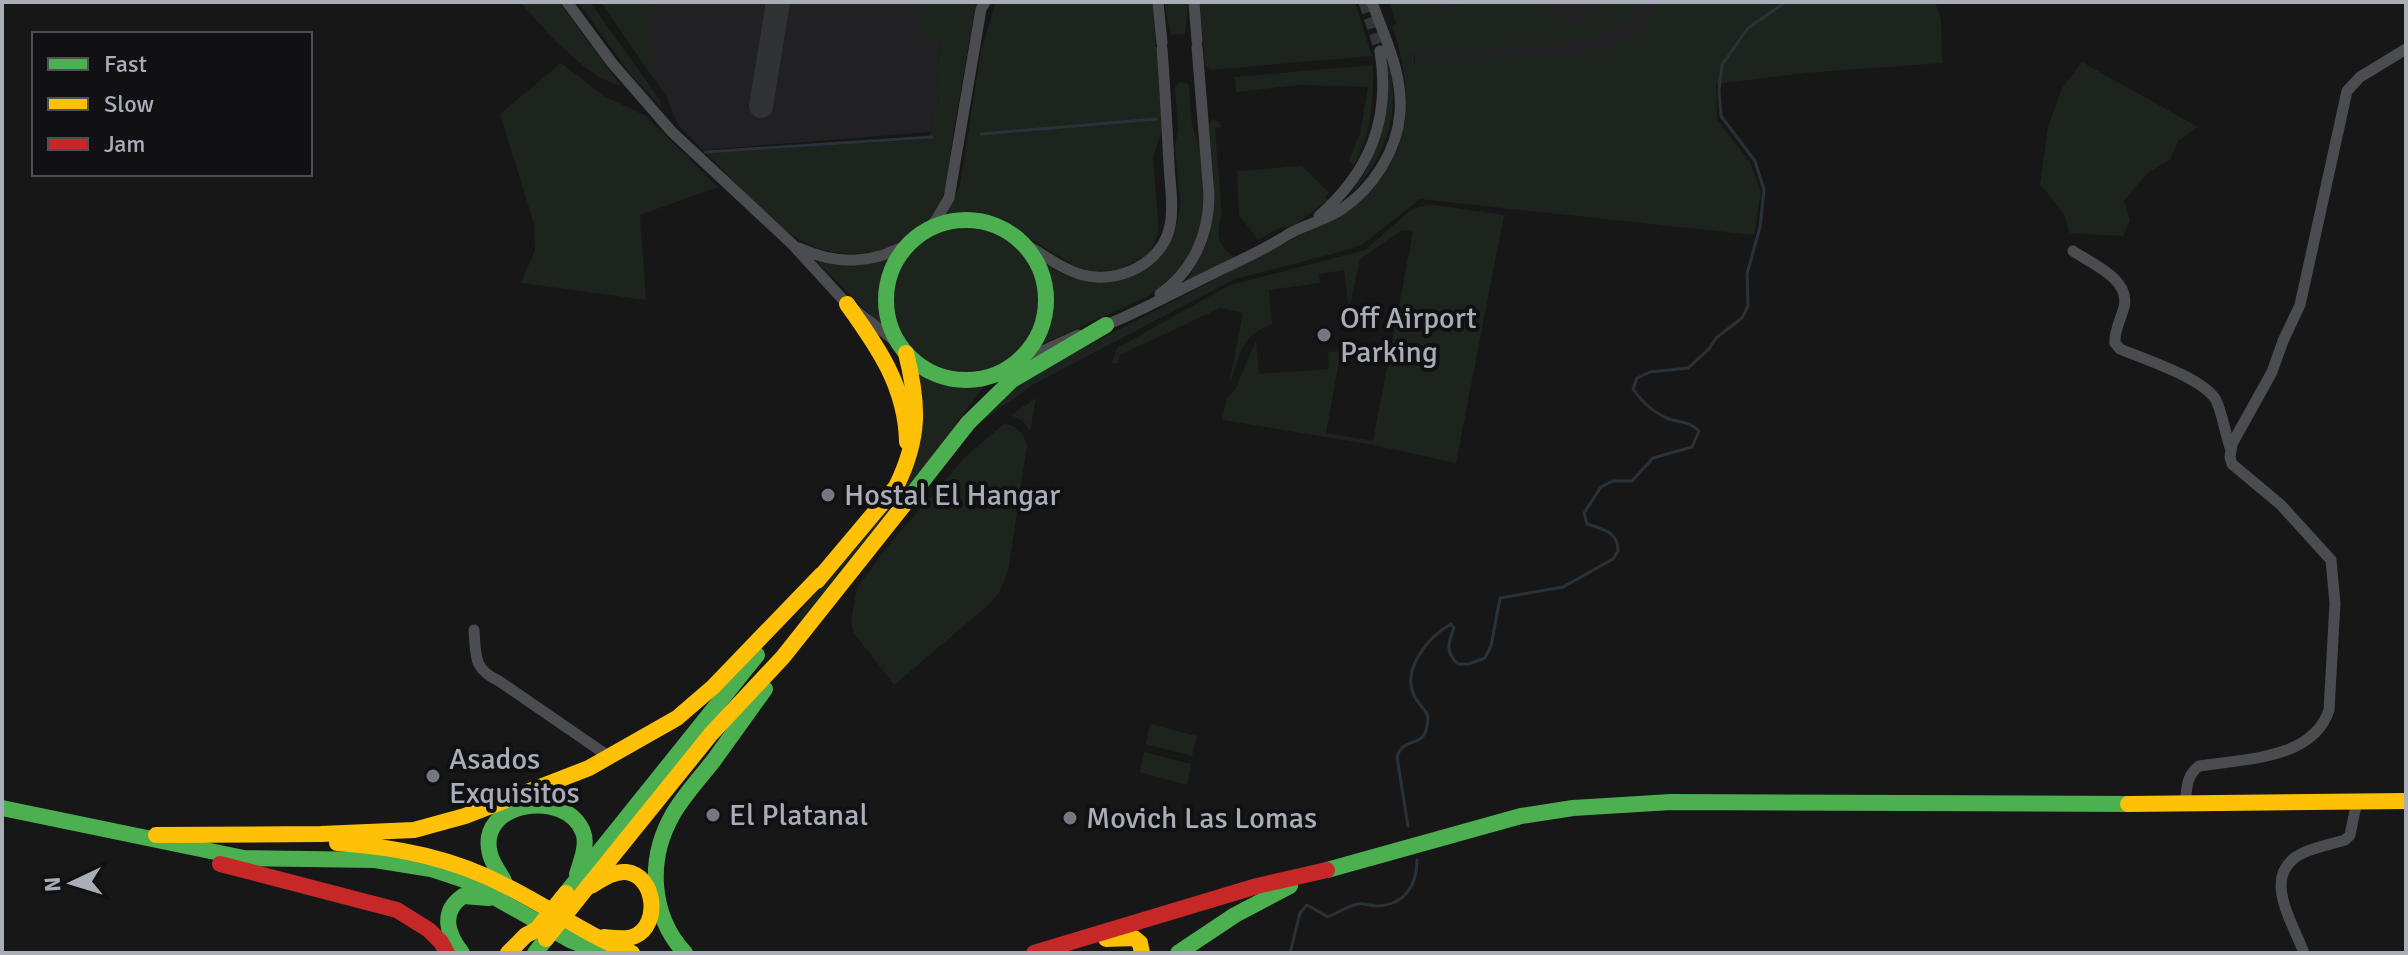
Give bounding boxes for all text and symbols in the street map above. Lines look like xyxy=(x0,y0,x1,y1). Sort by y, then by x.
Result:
legend xyxy=(32,32,312,176)
text: Fast xyxy=(104,49,147,79)
text: Slow xyxy=(104,89,154,119)
text: Jam xyxy=(104,129,145,159)
place label: Off Airport Parking xyxy=(1340,300,1477,371)
marker: Off Airport Parking xyxy=(1315,326,1333,344)
place label: Hostal El Hangar xyxy=(844,477,1060,514)
marker: Hostal El Hangar xyxy=(819,486,837,504)
place label: Asados Exquisitos xyxy=(449,741,580,812)
marker: Asados Exquisitos xyxy=(424,767,442,785)
place label: El Platanal xyxy=(729,797,868,834)
place label: Movich Las Lomas xyxy=(1086,800,1317,837)
marker: El Platanal xyxy=(704,806,722,824)
marker: Movich Las Lomas xyxy=(1061,809,1079,827)
north arrow xyxy=(32,843,112,923)
text: N xyxy=(39,876,67,893)

